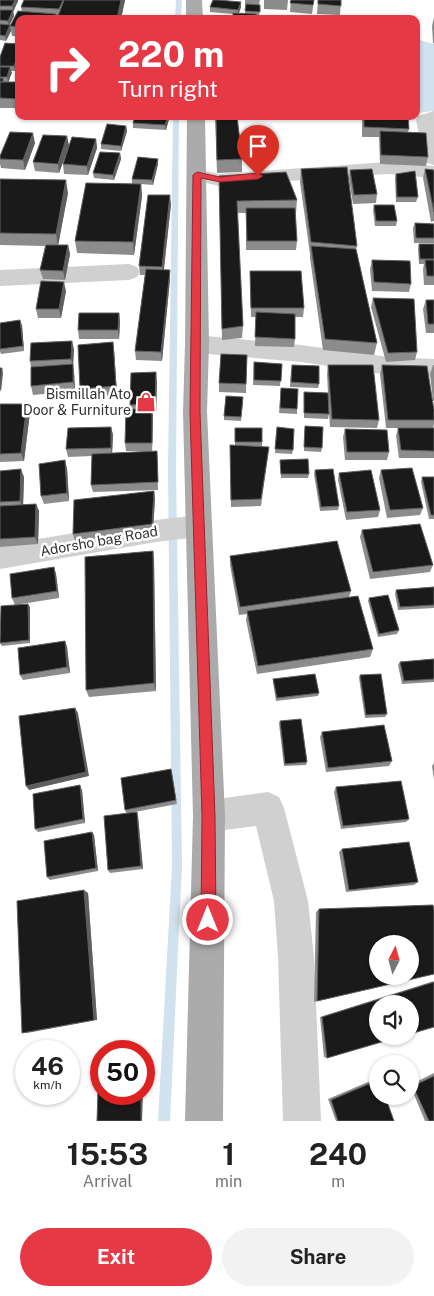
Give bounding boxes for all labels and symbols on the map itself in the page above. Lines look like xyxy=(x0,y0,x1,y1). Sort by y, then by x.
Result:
pin xyxy=(237,125,279,176)
place label: Bismillah Ato Door & Furniture xyxy=(23,386,131,418)
shop icon: Bismillah Ato Door & Furniture xyxy=(135,391,157,413)
street label: Adorsho bag Road xyxy=(39,523,159,559)
position arrow xyxy=(181,893,233,945)
north arrow xyxy=(369,935,419,985)
speed limit sign: 50 xyxy=(90,1040,155,1105)

